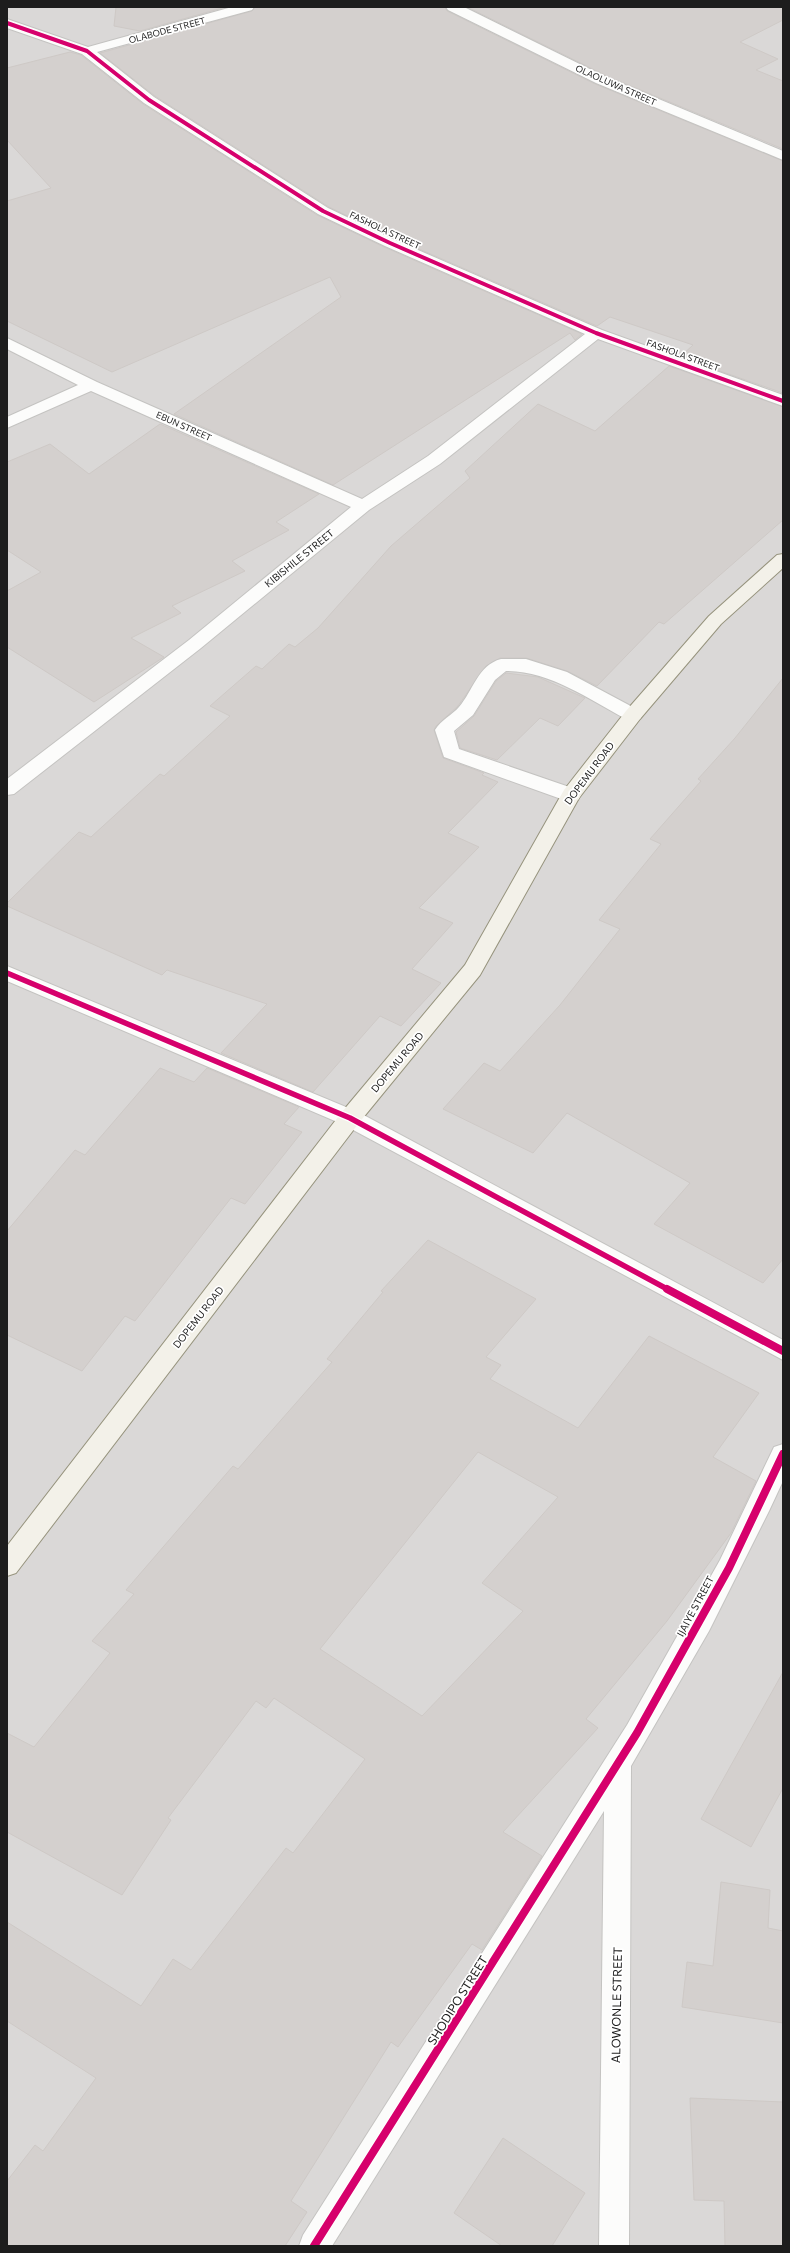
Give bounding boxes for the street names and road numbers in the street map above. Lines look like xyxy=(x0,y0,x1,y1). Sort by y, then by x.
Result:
street label: OLABODE STREET xyxy=(127,14,207,46)
street label: OLAOLUWA STREET xyxy=(574,62,658,108)
street label: FASHOLA STREET xyxy=(348,209,422,251)
street label: FASHOLA STREET xyxy=(645,337,721,373)
street label: EBUN STREET xyxy=(155,409,214,443)
street label: KIBISHILE STREET xyxy=(262,526,336,590)
street label: DOPEMU ROAD xyxy=(562,739,616,807)
street label: DOPEMU ROAD xyxy=(368,1029,426,1095)
street label: DOPEMU ROAD xyxy=(170,1284,226,1350)
street label: IJAIYE STREET xyxy=(674,1573,716,1638)
street label: ALOWONLE STREET xyxy=(608,1947,624,2063)
street label: SHODIPO STREET xyxy=(424,1953,490,2047)

